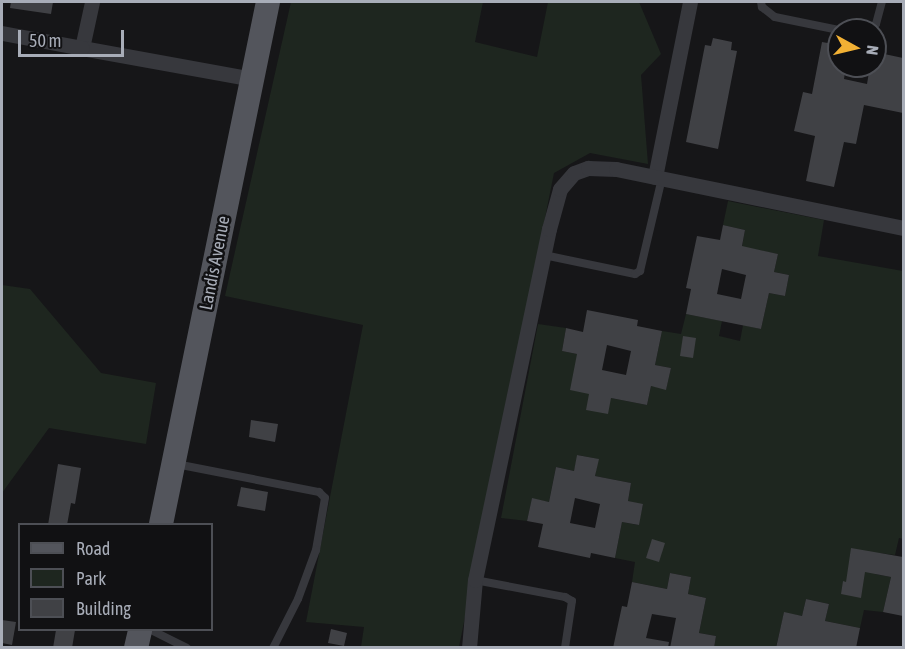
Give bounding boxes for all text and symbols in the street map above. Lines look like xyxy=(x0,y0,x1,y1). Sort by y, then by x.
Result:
scale bar xyxy=(21,18,128,56)
north arrow xyxy=(827,18,887,78)
text: 50 m xyxy=(29,30,61,51)
text: N xyxy=(863,44,882,56)
street label: Landis Avenue xyxy=(195,214,235,312)
legend xyxy=(18,523,213,631)
text: Road xyxy=(76,538,110,559)
text: Park xyxy=(76,568,106,589)
text: Building xyxy=(76,598,131,619)

